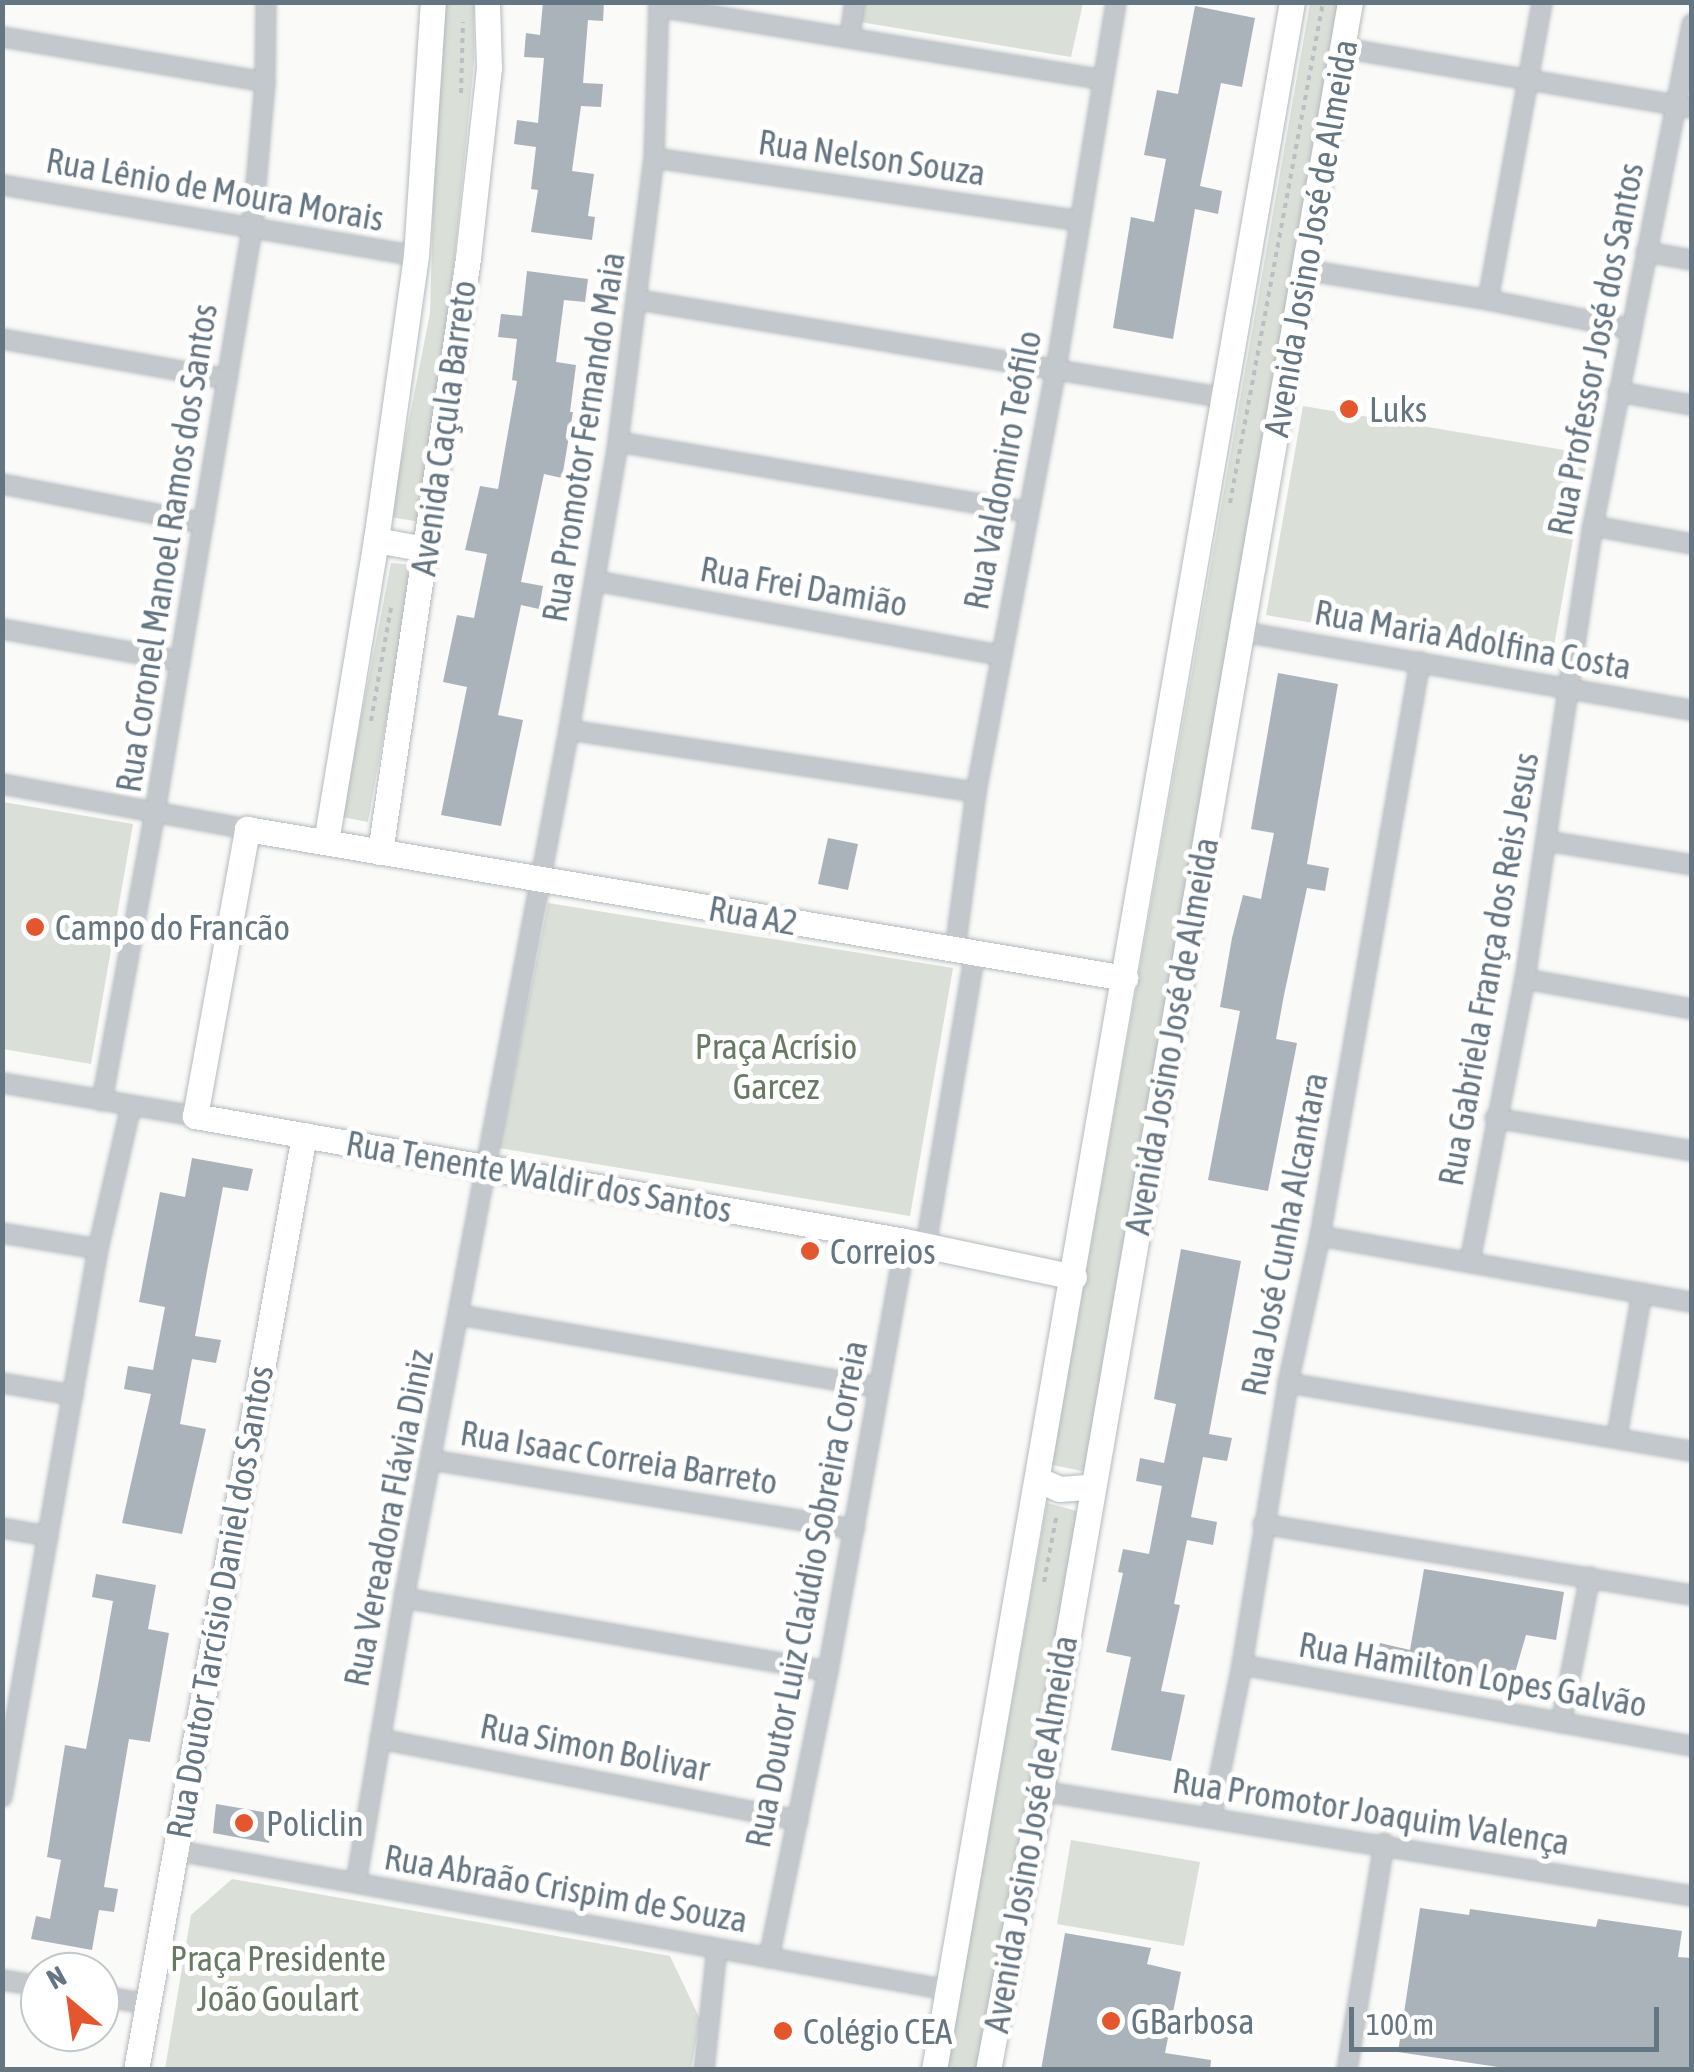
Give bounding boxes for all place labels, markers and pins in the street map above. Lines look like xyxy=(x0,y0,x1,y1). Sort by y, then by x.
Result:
place label: Luks xyxy=(1369,388,1427,430)
marker: Luks xyxy=(1338,398,1360,420)
place label: Campo do Francão xyxy=(55,906,290,948)
marker: Campo do Francão xyxy=(24,916,46,938)
place label: Correios xyxy=(830,1230,936,1272)
marker: Correios xyxy=(799,1240,821,1262)
place label: Policlin xyxy=(266,1802,364,1844)
marker: Policlin xyxy=(231,1810,257,1836)
place label: GBarbosa xyxy=(1131,2000,1254,2042)
place label: Colégio CEA xyxy=(803,2010,952,2052)
marker: GBarbosa xyxy=(1100,2010,1122,2032)
marker: Colégio CEA xyxy=(772,2020,794,2042)

